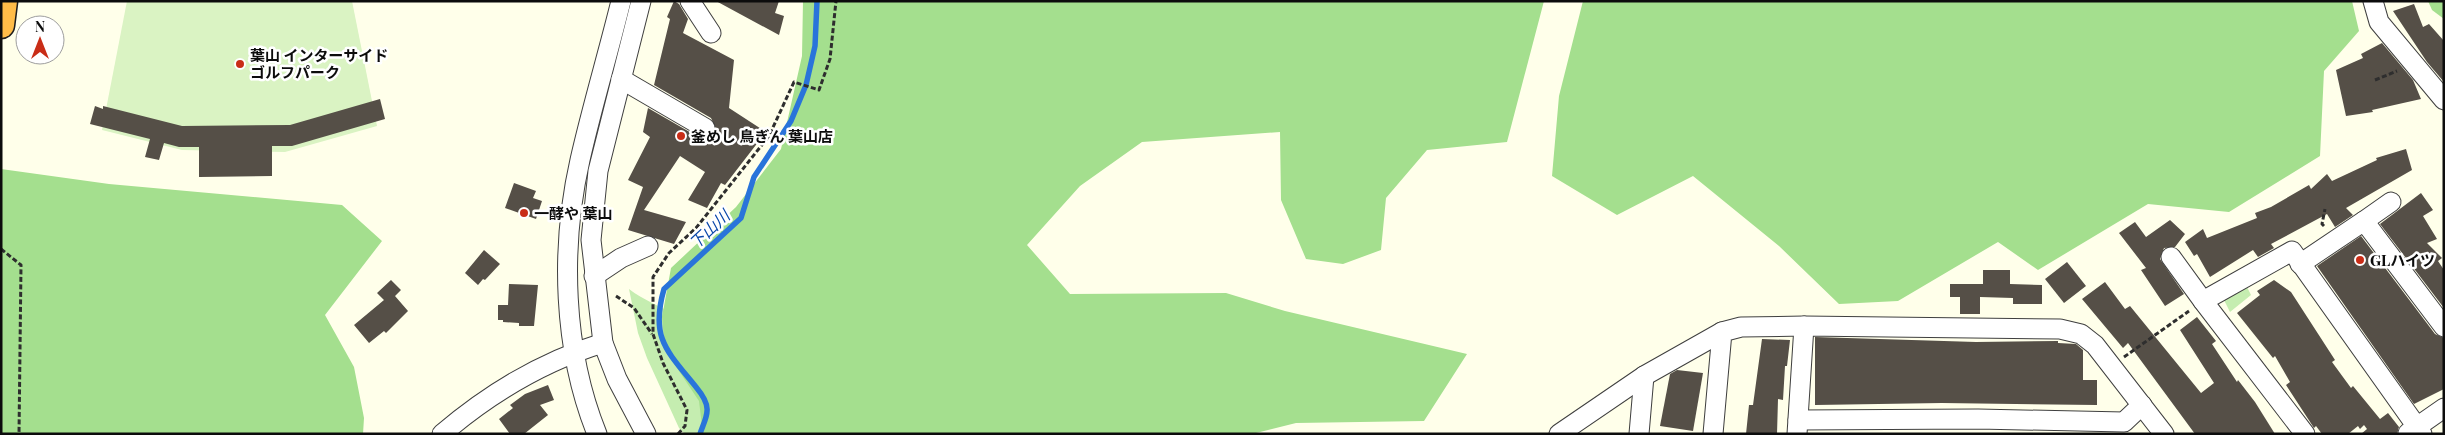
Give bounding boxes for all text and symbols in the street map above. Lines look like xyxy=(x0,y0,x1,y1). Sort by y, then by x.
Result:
north arrow xyxy=(15,15,65,65)
text: N xyxy=(35,17,45,36)
place label: 葉山 インターサイド ゴルフパーク xyxy=(250,45,388,82)
marker: 葉山 インターサイド ゴルフパーク xyxy=(234,58,246,70)
place label: 釜めし 鳥ぎん 葉山店 xyxy=(691,126,833,146)
marker: 釜めし 鳥ぎん 葉山店 xyxy=(675,130,687,142)
place label: 一酵や 葉山 xyxy=(534,203,613,223)
water label: 下山川 xyxy=(684,204,735,253)
marker: 一酵や 葉山 xyxy=(518,207,530,219)
place label: GLハイツ xyxy=(2370,250,2435,270)
marker: GLハイツ xyxy=(2354,254,2366,266)

